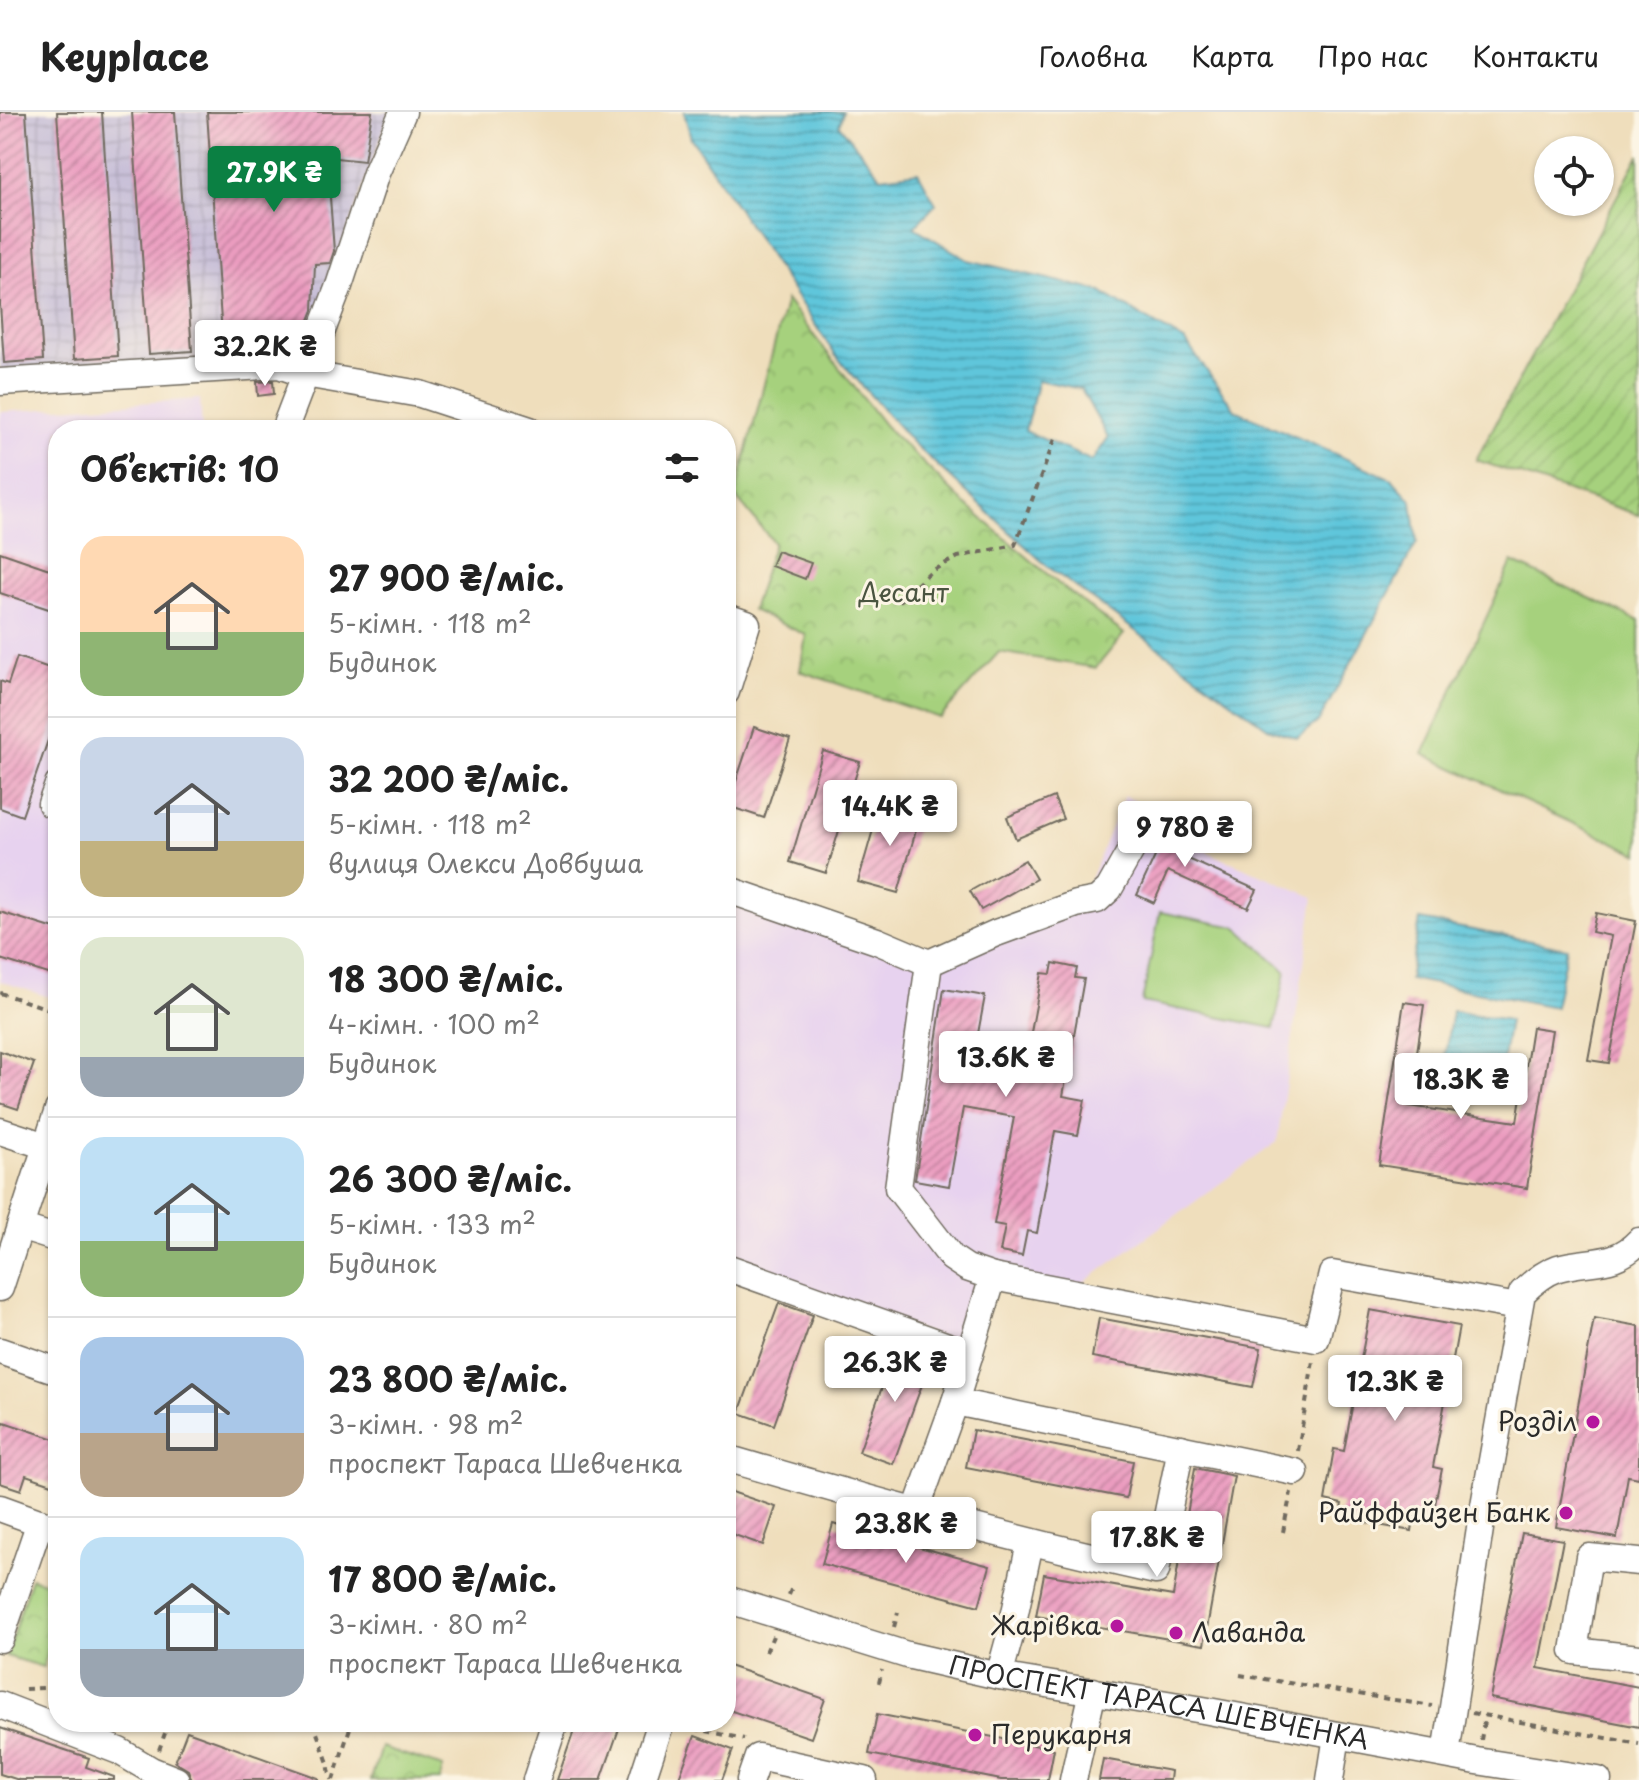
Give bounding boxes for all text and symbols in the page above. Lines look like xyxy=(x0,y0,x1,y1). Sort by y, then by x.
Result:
text: Keyplace xyxy=(40,27,209,84)
text: Головна xyxy=(1038,34,1147,77)
text: Карта xyxy=(1191,34,1273,77)
text: Про нас xyxy=(1317,34,1428,77)
text: Контакти xyxy=(1472,34,1599,77)
map controls xyxy=(1534,136,1614,216)
button: locate xyxy=(1534,136,1614,216)
pin: 27.9K ₴ xyxy=(200,146,348,214)
text: 27.9K ₴ xyxy=(226,152,322,191)
pin: 32.2K ₴ xyxy=(191,320,339,388)
text: 32.2K ₴ xyxy=(213,326,317,365)
text: Об’єктів: 10 xyxy=(80,442,279,494)
icon: filters xyxy=(660,446,704,490)
text: 27 900 ₴/міс. xyxy=(328,551,564,603)
icon: home xyxy=(144,568,240,664)
park label: Десант xyxy=(858,572,950,611)
text: 5-кімн. · 118 m² xyxy=(328,603,532,642)
text: Будинок xyxy=(328,642,436,681)
text: 32 200 ₴/міс. xyxy=(328,752,569,804)
icon: home xyxy=(144,769,240,865)
pin: 14.4K ₴ xyxy=(816,780,964,848)
text: 14.4K ₴ xyxy=(841,786,939,825)
pin: 9 780 ₴ xyxy=(1111,801,1259,869)
text: 5-кімн. · 118 m² xyxy=(328,804,532,843)
text: 9 780 ₴ xyxy=(1136,807,1234,846)
text: вулиця Олекси Довбуша xyxy=(328,843,643,882)
text: 18 300 ₴/міс. xyxy=(328,952,564,1004)
icon: home xyxy=(144,969,240,1065)
text: 4-кімн. · 100 m² xyxy=(328,1004,540,1043)
pin: 13.6K ₴ xyxy=(932,1031,1080,1099)
text: 13.6K ₴ xyxy=(957,1037,1055,1076)
text: Будинок xyxy=(328,1043,436,1082)
pin: 18.3K ₴ xyxy=(1387,1053,1535,1121)
text: 18.3K ₴ xyxy=(1413,1059,1509,1098)
text: 26 300 ₴/міс. xyxy=(328,1152,572,1204)
icon: home xyxy=(144,1169,240,1265)
text: 5-кімн. · 133 m² xyxy=(328,1204,536,1243)
text: Будинок xyxy=(328,1243,436,1282)
pin: 26.3K ₴ xyxy=(821,1336,969,1404)
text: 26.3K ₴ xyxy=(843,1342,947,1381)
text: 23 800 ₴/міс. xyxy=(328,1352,568,1404)
pin: 12.3K ₴ xyxy=(1321,1355,1469,1423)
text: 12.3K ₴ xyxy=(1346,1361,1444,1400)
icon: home xyxy=(144,1369,240,1465)
place label: Розділ xyxy=(1497,1401,1577,1440)
text: 3-кімн. · 98 m² xyxy=(328,1404,524,1443)
marker: Розділ xyxy=(1584,1413,1602,1431)
text: проспект Тараса Шевченка xyxy=(328,1443,682,1482)
place label: Райффайзен Банк xyxy=(1318,1492,1551,1531)
pin: 23.8K ₴ xyxy=(832,1497,980,1565)
text: 23.8K ₴ xyxy=(854,1503,958,1542)
marker: Райффайзен Банк xyxy=(1557,1504,1575,1522)
pin: 17.8K ₴ xyxy=(1083,1511,1231,1579)
text: 17.8K ₴ xyxy=(1109,1517,1205,1556)
text: 17 800 ₴/міс. xyxy=(328,1552,557,1604)
icon: home xyxy=(144,1569,240,1665)
text: 3-кімн. · 80 m² xyxy=(328,1604,528,1643)
place label: Жарівка xyxy=(990,1605,1102,1644)
place label: Лаванда xyxy=(1192,1612,1306,1651)
marker: Жарівка xyxy=(1108,1617,1126,1635)
marker: Лаванда xyxy=(1167,1624,1185,1642)
text: проспект Тараса Шевченка xyxy=(328,1643,682,1682)
street label: ПРОСПЕКТ ТАРАСА ШЕВЧЕНКА xyxy=(945,1644,1372,1759)
place label: Перукарня xyxy=(991,1714,1132,1753)
marker: Перукарня xyxy=(966,1726,984,1744)

